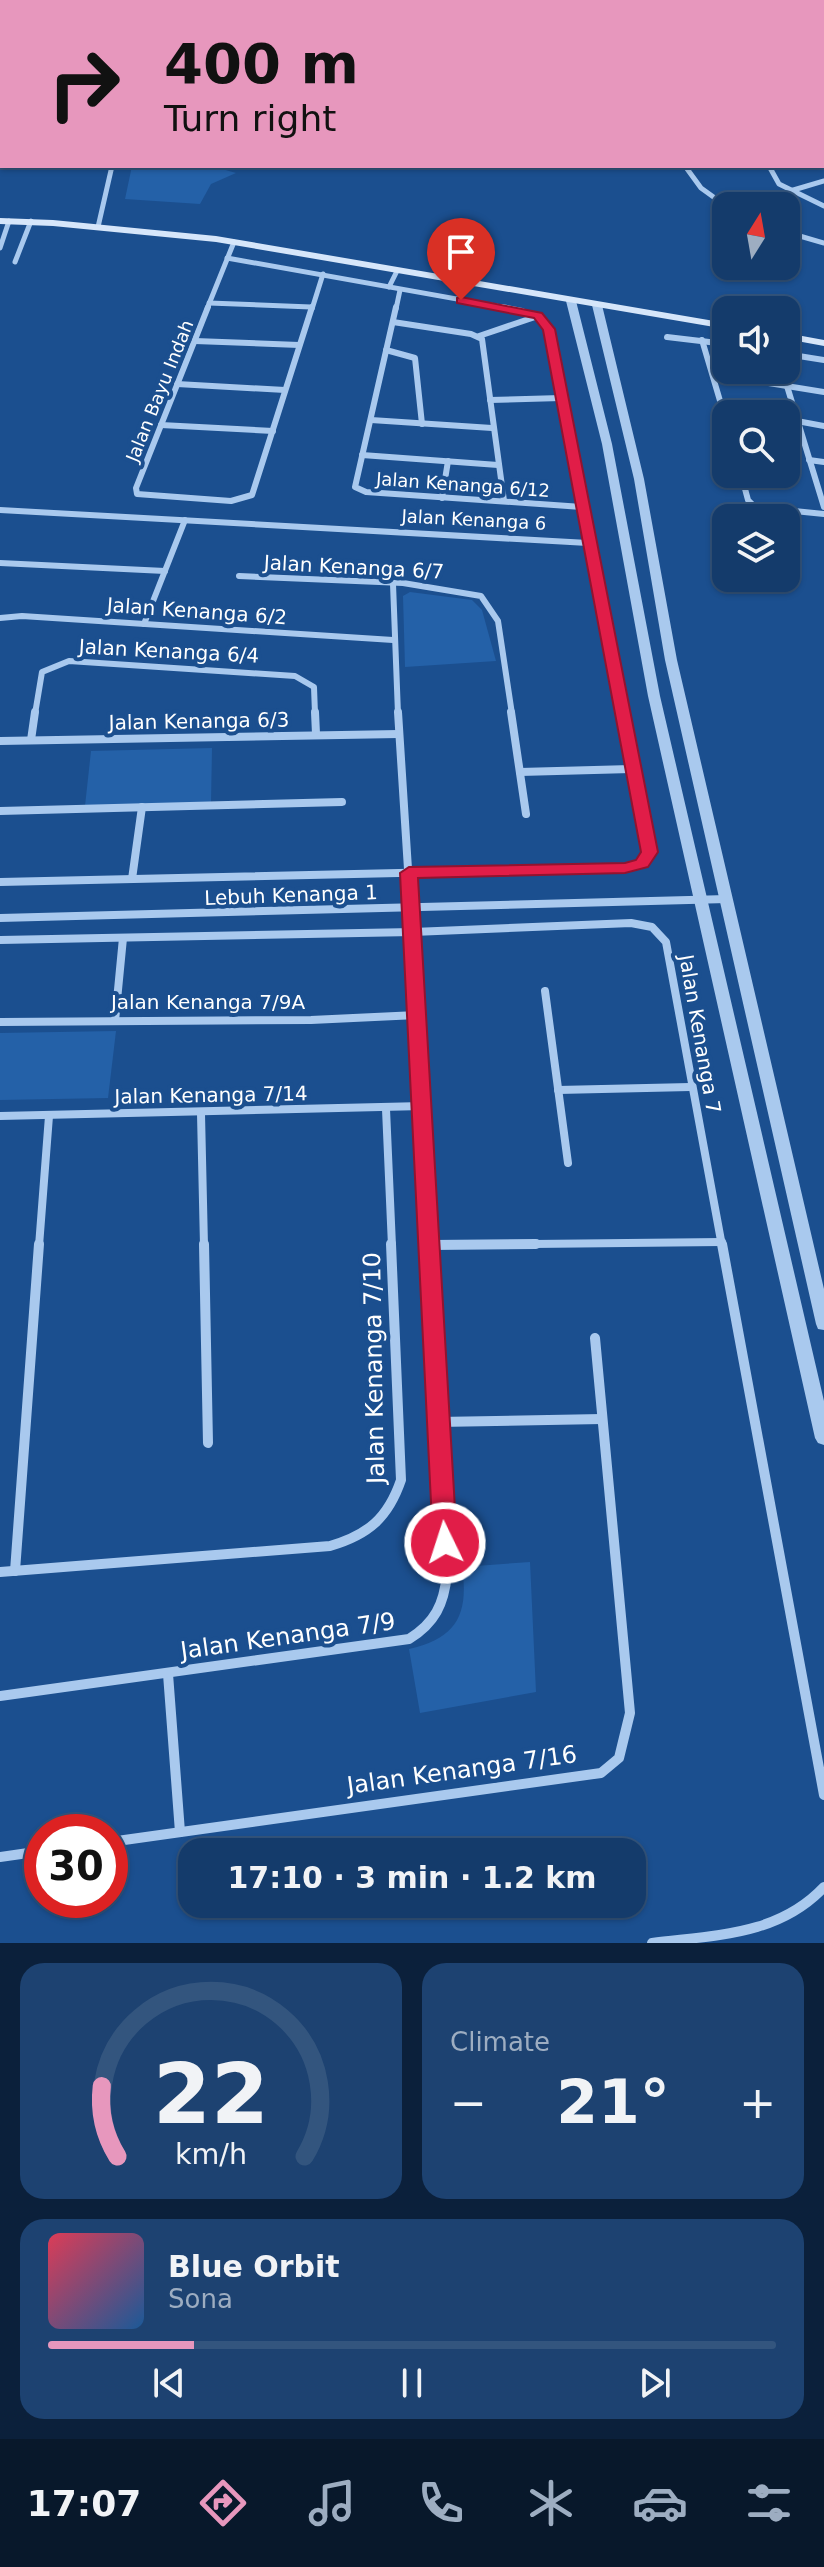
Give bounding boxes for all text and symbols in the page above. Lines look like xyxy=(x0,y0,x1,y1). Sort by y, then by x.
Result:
text: 400 m xyxy=(164,31,359,96)
icon: right xyxy=(32,32,136,136)
text: Turn right xyxy=(164,98,336,139)
north arrow xyxy=(712,192,800,280)
map controls xyxy=(712,192,800,592)
pin xyxy=(427,218,495,300)
icon: arrive xyxy=(439,230,483,274)
button: sound xyxy=(712,296,800,384)
street label: Jalan Bayu Indah xyxy=(121,317,198,466)
button: search xyxy=(712,400,800,488)
street label: Jalan Kenanga 6/12 xyxy=(375,468,551,501)
button: layers xyxy=(712,504,800,592)
street label: Jalan Kenanga 6 xyxy=(400,505,547,534)
street label: Jalan Kenanga 6/7 xyxy=(261,550,445,584)
street label: Jalan Kenanga 6/2 xyxy=(104,593,288,629)
street label: Jalan Kenanga 6/4 xyxy=(76,634,260,668)
street label: Jalan Kenanga 6/3 xyxy=(107,707,289,735)
street label: Lebuh Kenanga 1 xyxy=(204,880,378,910)
street label: Jalan Kenanga 7 xyxy=(674,951,726,1115)
street label: Jalan Kenanga 7/9A xyxy=(109,990,305,1014)
street label: Jalan Kenanga 7/14 xyxy=(112,1081,308,1109)
street label: Jalan Kenanga 7/10 xyxy=(358,1252,390,1486)
position arrow xyxy=(403,1501,487,1585)
street label: Jalan Kenanga 7/9 xyxy=(177,1607,397,1665)
street label: Jalan Kenanga 7/16 xyxy=(343,1740,579,1800)
speed limit sign: 30 xyxy=(24,1814,128,1918)
text: 17:10 · 3 min · 1.2 km xyxy=(227,1860,597,1895)
text: Climate xyxy=(450,2027,550,2057)
text: 22 xyxy=(153,2046,269,2143)
text: 21° xyxy=(556,2067,670,2137)
text: − xyxy=(450,2077,487,2128)
text: + xyxy=(739,2077,776,2128)
text: km/h xyxy=(175,2137,247,2171)
text: Blue Orbit xyxy=(168,2249,340,2284)
text: Sona xyxy=(168,2284,233,2314)
icon: previous xyxy=(147,2361,191,2405)
icon: pause xyxy=(390,2361,434,2405)
icon: next xyxy=(633,2361,677,2405)
icon: directions xyxy=(195,2475,251,2531)
icon: music xyxy=(304,2475,360,2531)
icon: phone xyxy=(413,2475,469,2531)
icon: climate xyxy=(523,2475,579,2531)
icon: car xyxy=(632,2475,688,2531)
icon: filters xyxy=(741,2475,797,2531)
text: 17:07 xyxy=(27,2483,141,2524)

